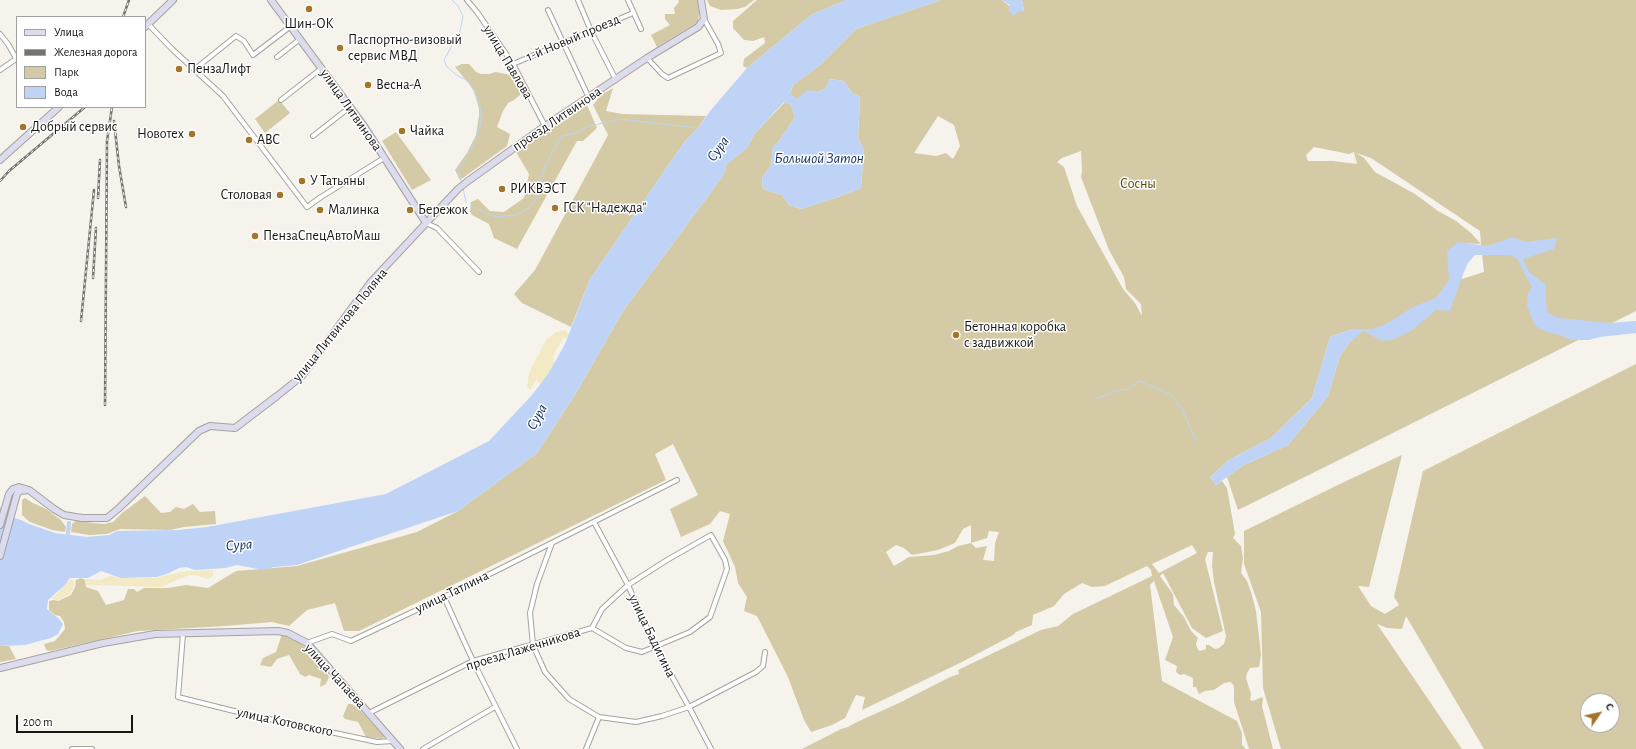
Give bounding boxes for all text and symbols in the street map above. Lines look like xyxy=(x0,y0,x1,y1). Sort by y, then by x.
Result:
marker: Шин-ОК xyxy=(304,4,314,14)
street label: 1-й Новый проезд xyxy=(524,11,622,65)
legend xyxy=(16,16,146,108)
place label: Шин-ОК xyxy=(284,16,334,32)
street label: улица Павлова xyxy=(479,22,537,102)
text: Улица xyxy=(54,26,84,38)
place label: Паспортно-визовый сервис МВД xyxy=(348,32,462,64)
marker: Паспортно-визовый сервис МВД xyxy=(335,43,345,53)
text: Железная дорога xyxy=(54,46,138,58)
place label: ПензаЛифт xyxy=(187,61,251,77)
marker: ПензаЛифт xyxy=(174,64,184,74)
text: Парк xyxy=(54,66,79,78)
street label: улица Литвинова xyxy=(316,66,386,154)
place label: Весна-А xyxy=(376,77,421,93)
marker: Весна-А xyxy=(363,80,373,90)
street label: проезд Литвинова xyxy=(509,83,605,155)
text: Вода xyxy=(54,86,78,98)
place label: Добрый сервис xyxy=(31,119,118,135)
marker: Добрый сервис xyxy=(18,122,28,132)
place label: Чайка xyxy=(410,123,444,139)
place label: Новотех xyxy=(137,126,184,142)
marker: Чайка xyxy=(397,126,407,136)
marker: Новотех xyxy=(187,129,197,139)
place label: ABC xyxy=(257,132,280,148)
water label: Сура xyxy=(703,133,733,165)
marker: ABC xyxy=(244,135,254,145)
water label: Большой Затон xyxy=(774,149,864,167)
place label: У Татьяны xyxy=(310,173,365,189)
marker: У Татьяны xyxy=(297,176,307,186)
park label: Сосны xyxy=(1120,176,1156,192)
place label: РИКВЭСТ xyxy=(510,181,566,197)
marker: РИКВЭСТ xyxy=(497,184,507,194)
place label: Столовая xyxy=(220,187,272,203)
marker: Столовая xyxy=(275,190,285,200)
place label: ГСК "Надежда" xyxy=(563,200,646,216)
place label: Малинка xyxy=(328,202,379,218)
place label: Бережок xyxy=(418,202,468,218)
marker: ГСК "Надежда" xyxy=(550,203,560,213)
marker: Малинка xyxy=(315,205,325,215)
marker: Бережок xyxy=(405,205,415,215)
place label: ПензаСпецАвтоМаш xyxy=(263,228,380,244)
marker: ПензаСпецАвтоМаш xyxy=(250,231,260,241)
street label: улица Литвинова Поляна xyxy=(289,265,391,385)
place label: Бетонная коробка с задвижкой xyxy=(964,319,1066,352)
marker: Бетонная коробка с задвижкой xyxy=(951,330,961,340)
water label: Сура xyxy=(523,401,551,433)
water label: Сура xyxy=(225,535,253,555)
street label: улица Татлина xyxy=(412,567,492,617)
street label: улица Бадигина xyxy=(625,592,679,680)
street label: проезд Лажечникова xyxy=(464,624,582,674)
street label: улица Чапаева xyxy=(301,640,369,712)
north arrow xyxy=(1580,693,1620,733)
text: С xyxy=(1603,701,1616,712)
street label: улица Котовского xyxy=(235,704,335,740)
scale bar xyxy=(18,707,135,733)
text: 200 m xyxy=(23,716,53,728)

